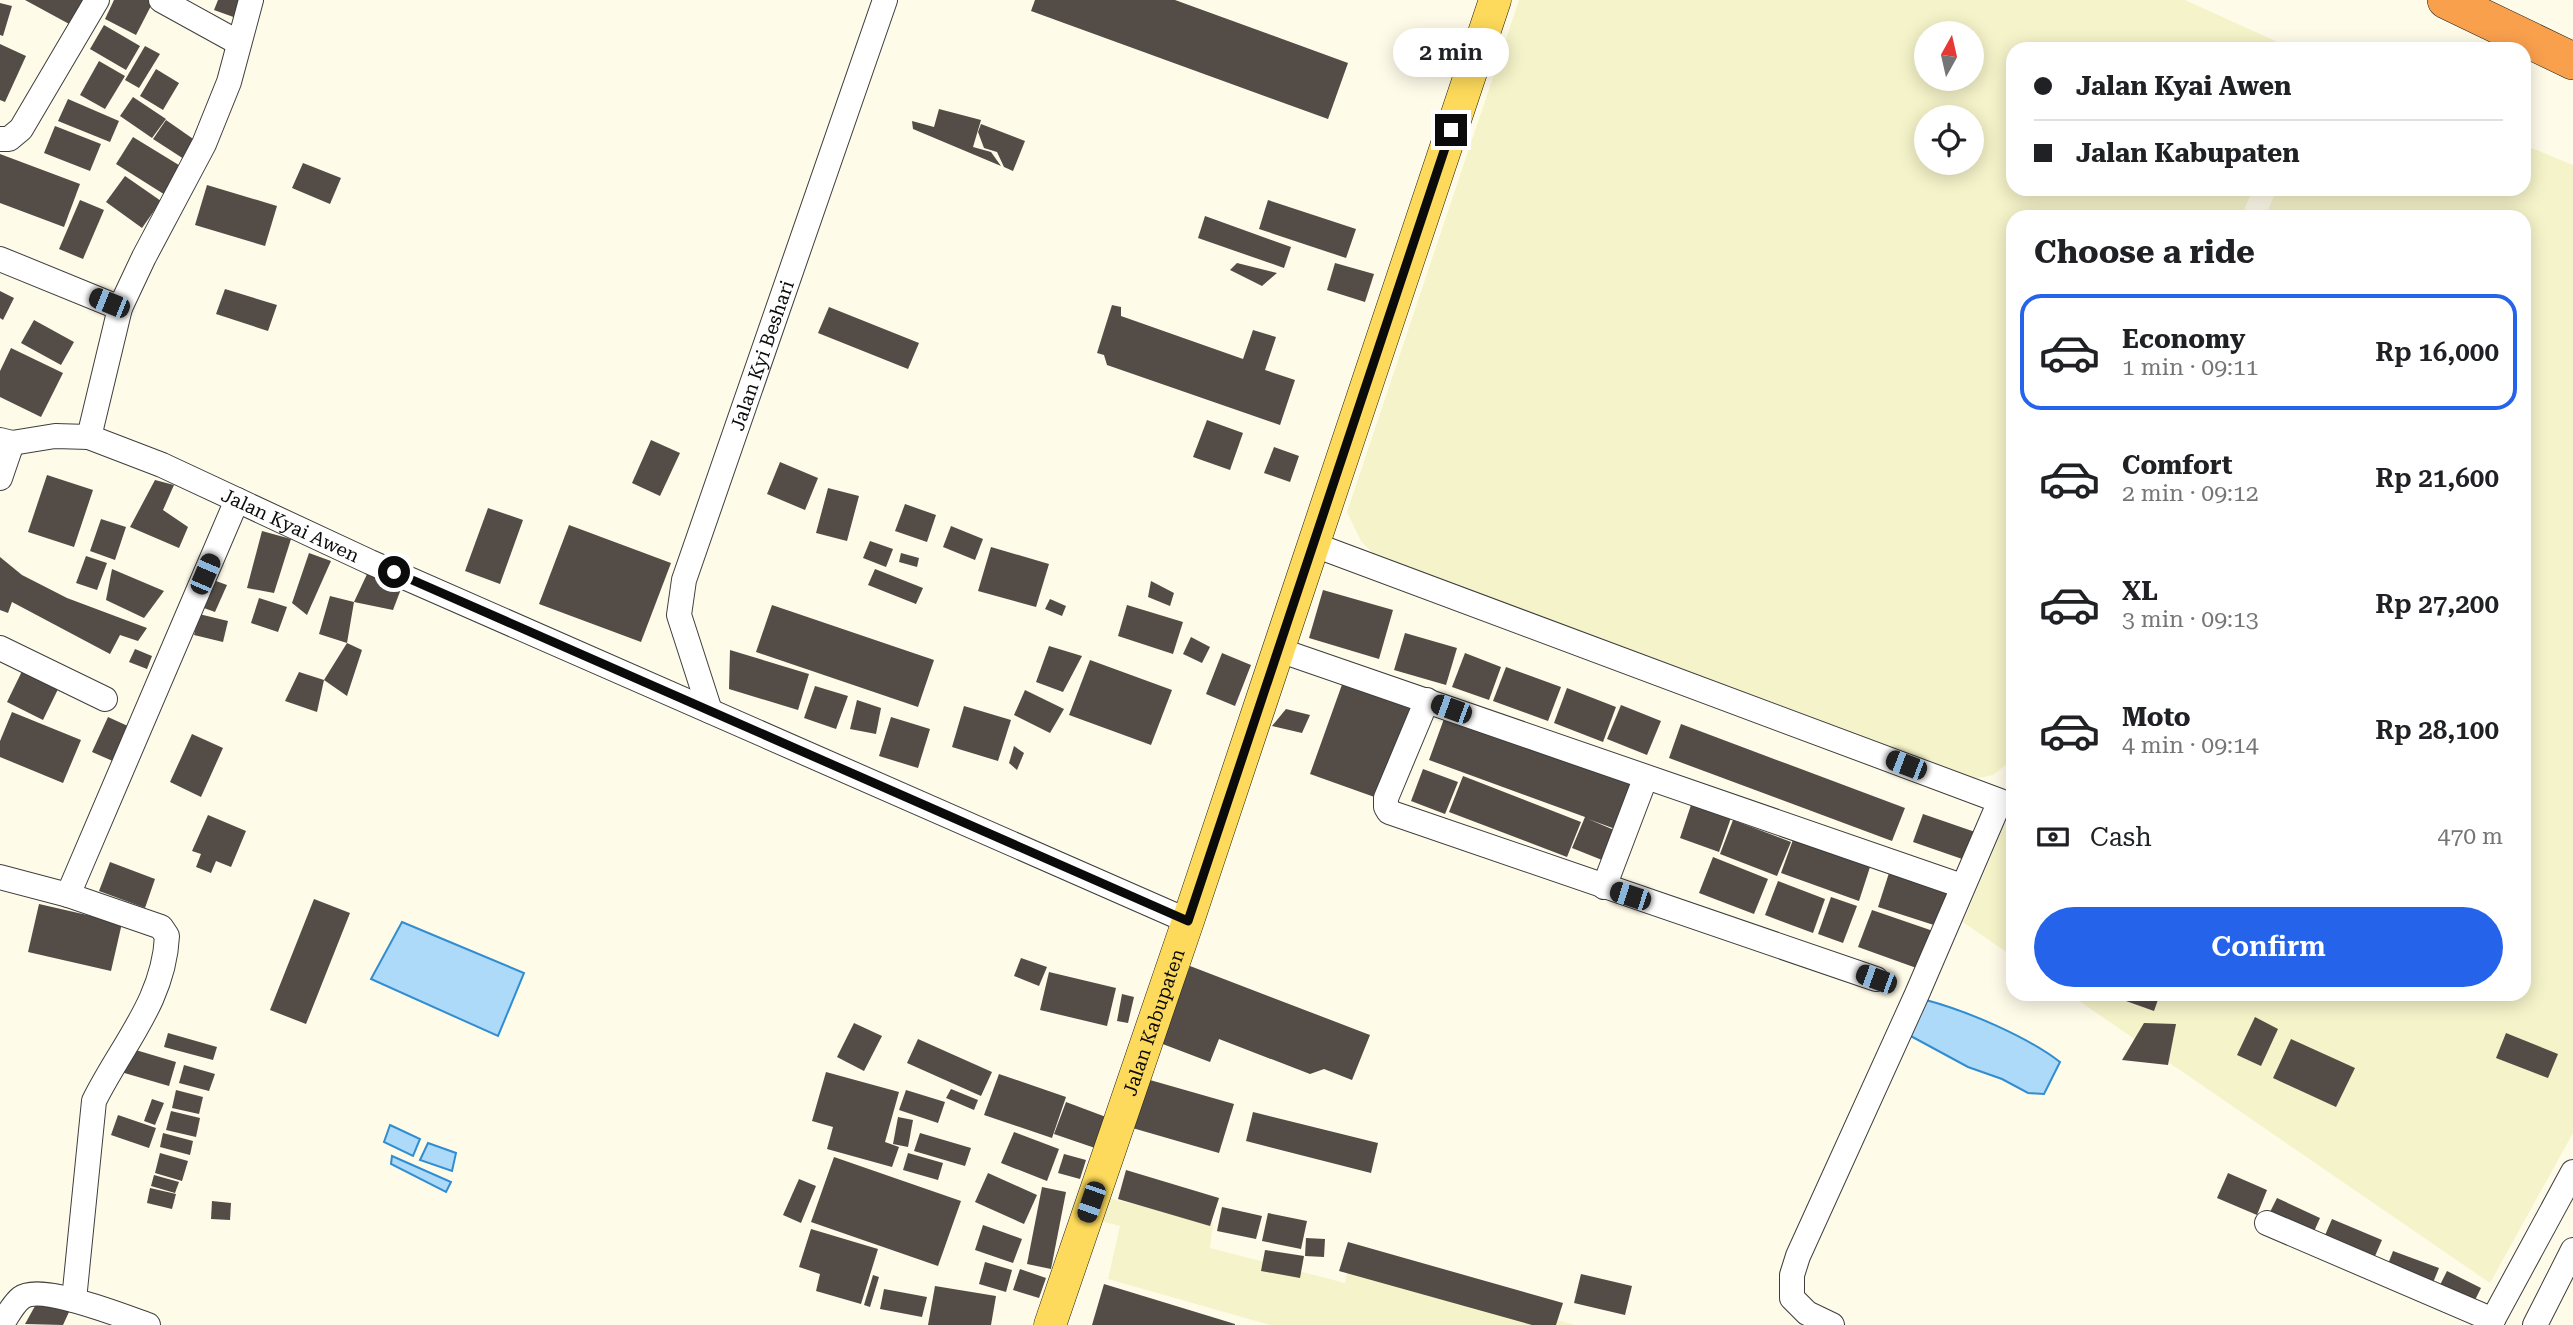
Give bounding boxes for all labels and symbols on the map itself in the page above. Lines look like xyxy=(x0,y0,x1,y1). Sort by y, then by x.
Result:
north arrow xyxy=(1914,21,1984,91)
callout: 2 min xyxy=(1393,29,1509,78)
route end xyxy=(1435,114,1467,146)
street label: Jalan Kyi Beshari xyxy=(725,277,799,434)
car xyxy=(86,285,133,321)
street label: Jalan Kyai Awen xyxy=(218,483,363,567)
car xyxy=(188,551,223,597)
route start xyxy=(378,556,410,588)
car xyxy=(1428,692,1475,726)
car xyxy=(1883,748,1930,782)
car xyxy=(1607,880,1654,912)
street label: Jalan Kabupaten xyxy=(1118,946,1189,1099)
car xyxy=(1853,962,1900,996)
car xyxy=(1075,1179,1108,1225)

